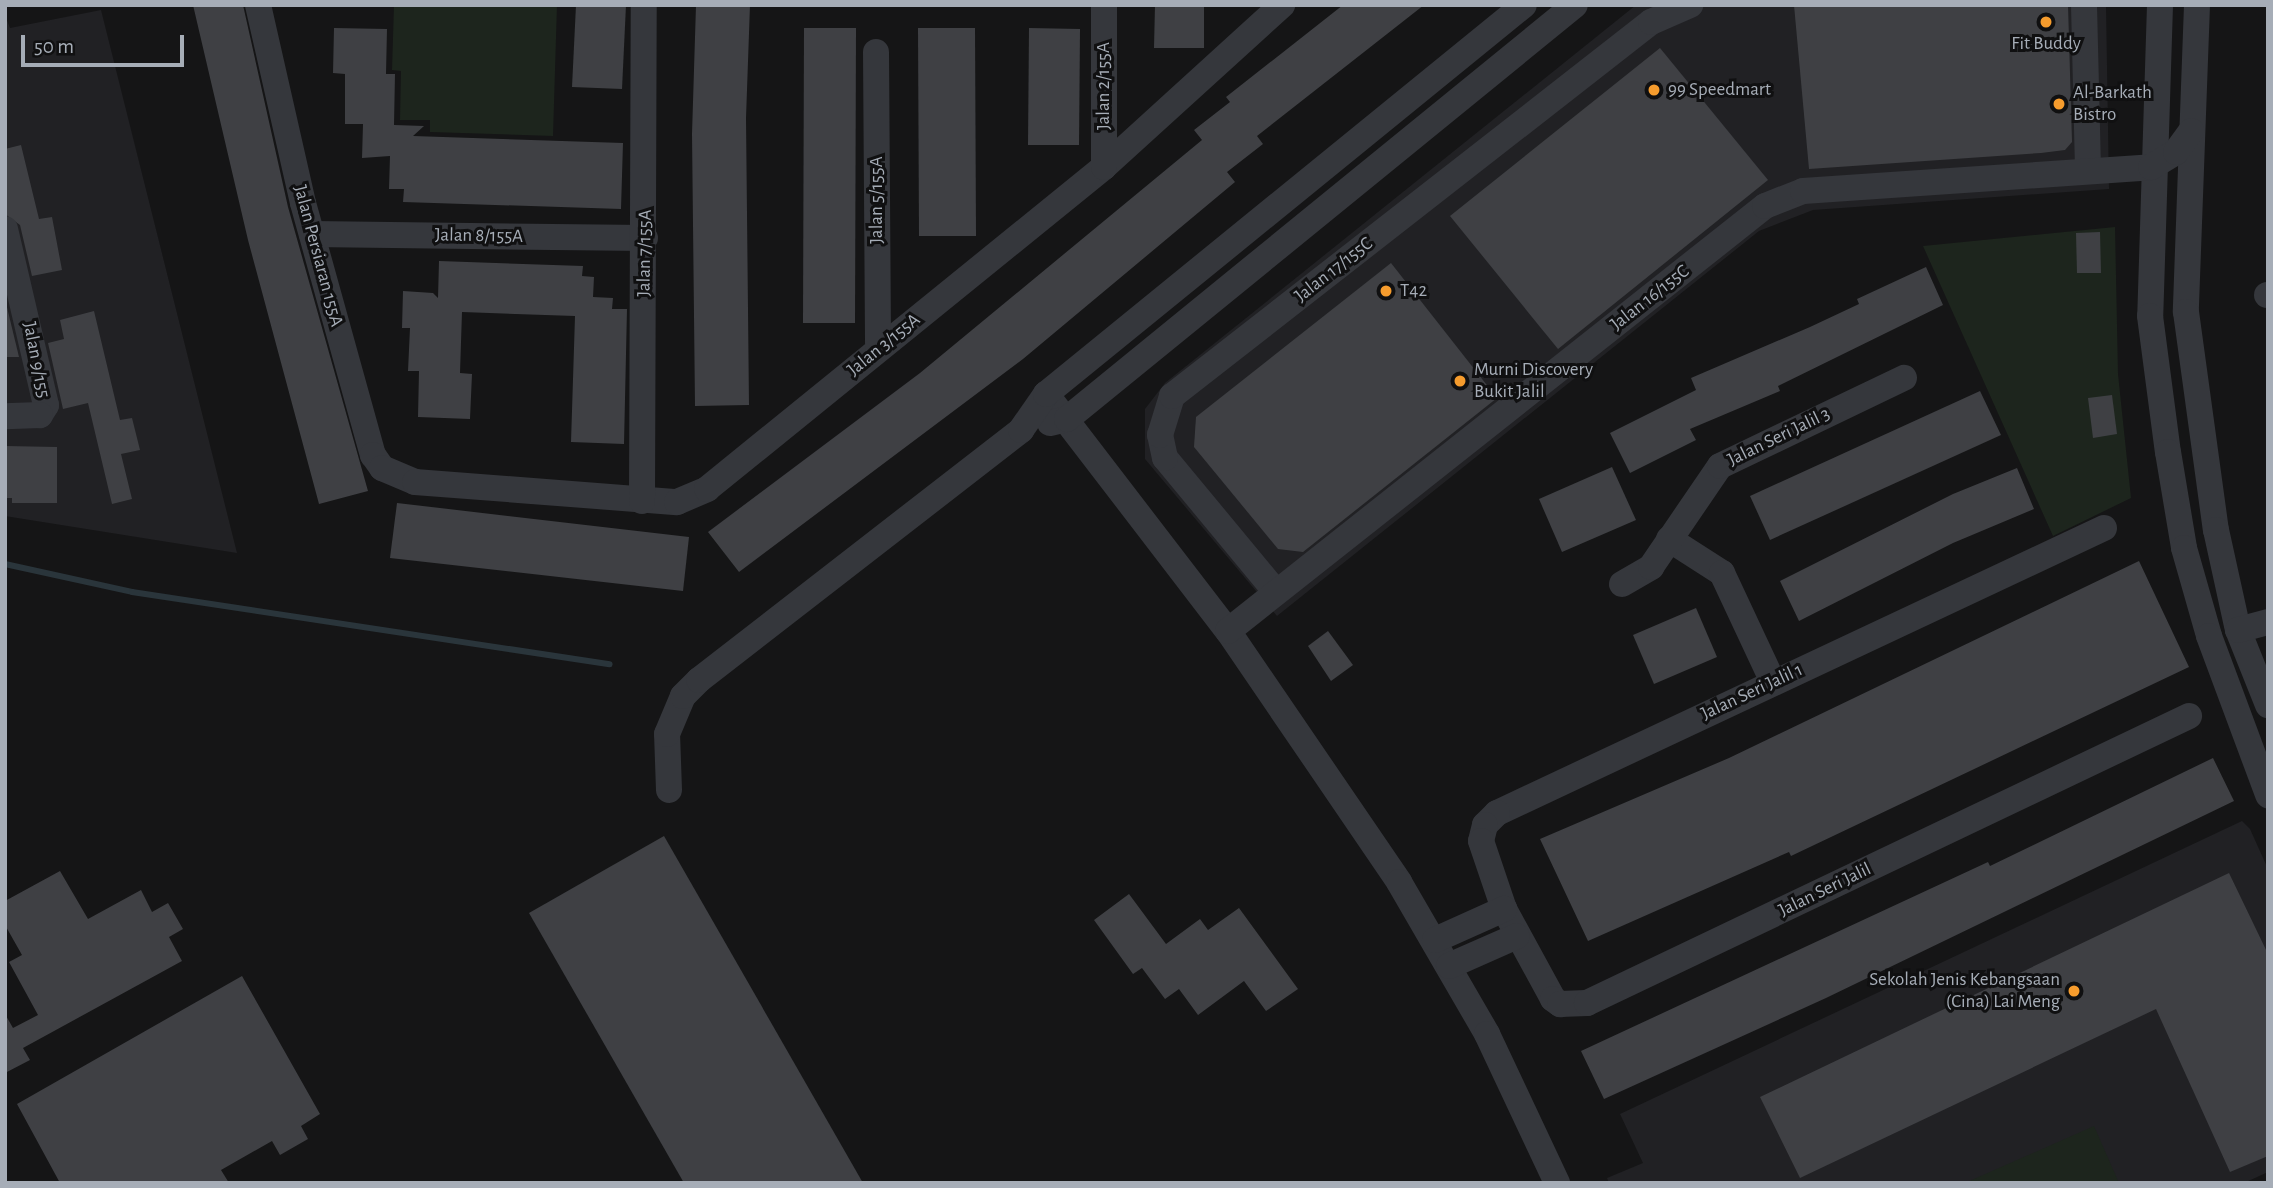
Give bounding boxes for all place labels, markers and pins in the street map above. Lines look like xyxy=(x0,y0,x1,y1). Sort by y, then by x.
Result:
marker: Fit Buddy xyxy=(2038,14,2054,30)
place label: Fit Buddy xyxy=(2011,33,2081,55)
place label: 99 Speedmart xyxy=(1668,79,1771,101)
marker: 99 Speedmart xyxy=(1646,82,1662,98)
place label: Al-Barkath Bistro xyxy=(2073,82,2152,126)
marker: Al-Barkath Bistro xyxy=(2051,96,2067,112)
place label: T42 xyxy=(1400,280,1427,302)
marker: T42 xyxy=(1378,283,1394,299)
place label: Murni Discovery Bukit Jalil xyxy=(1474,359,1593,403)
marker: Murni Discovery Bukit Jalil xyxy=(1452,373,1468,389)
place label: Sekolah Jenis Kebangsaan (Cina) Lai Meng xyxy=(1869,969,2060,1013)
marker: Sekolah Jenis Kebangsaan (Cina) Lai Meng xyxy=(2066,983,2082,999)

